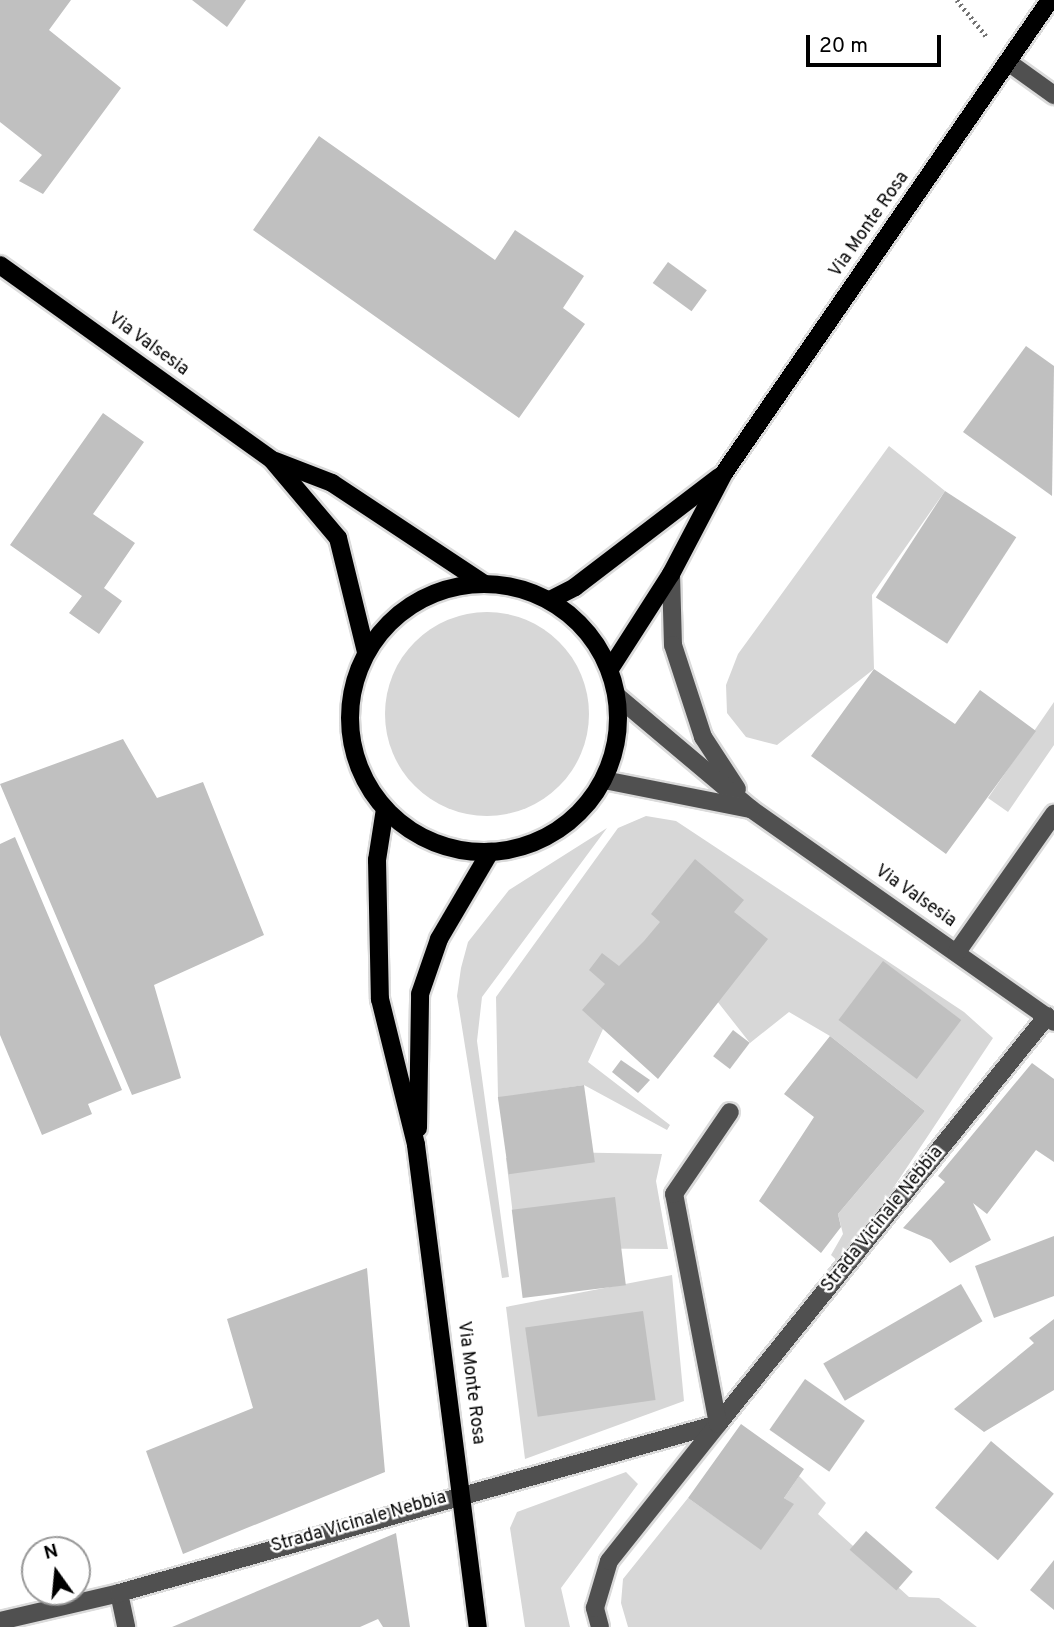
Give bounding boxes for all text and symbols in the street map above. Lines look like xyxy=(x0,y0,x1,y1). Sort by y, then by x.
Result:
scale bar xyxy=(809,21,944,65)
text: 20 m xyxy=(819,33,868,60)
street label: Via Monte Rosa xyxy=(826,168,914,282)
street label: Via Valsesia xyxy=(103,308,193,382)
street label: Via Valsesia xyxy=(870,861,960,933)
street label: Strada Vicinale Nebbia xyxy=(817,1143,949,1297)
street label: Via Monte Rosa xyxy=(452,1320,488,1446)
street label: Strada Vicinale Nebbia xyxy=(269,1488,449,1558)
north arrow xyxy=(21,1536,91,1606)
text: N xyxy=(41,1539,61,1566)

